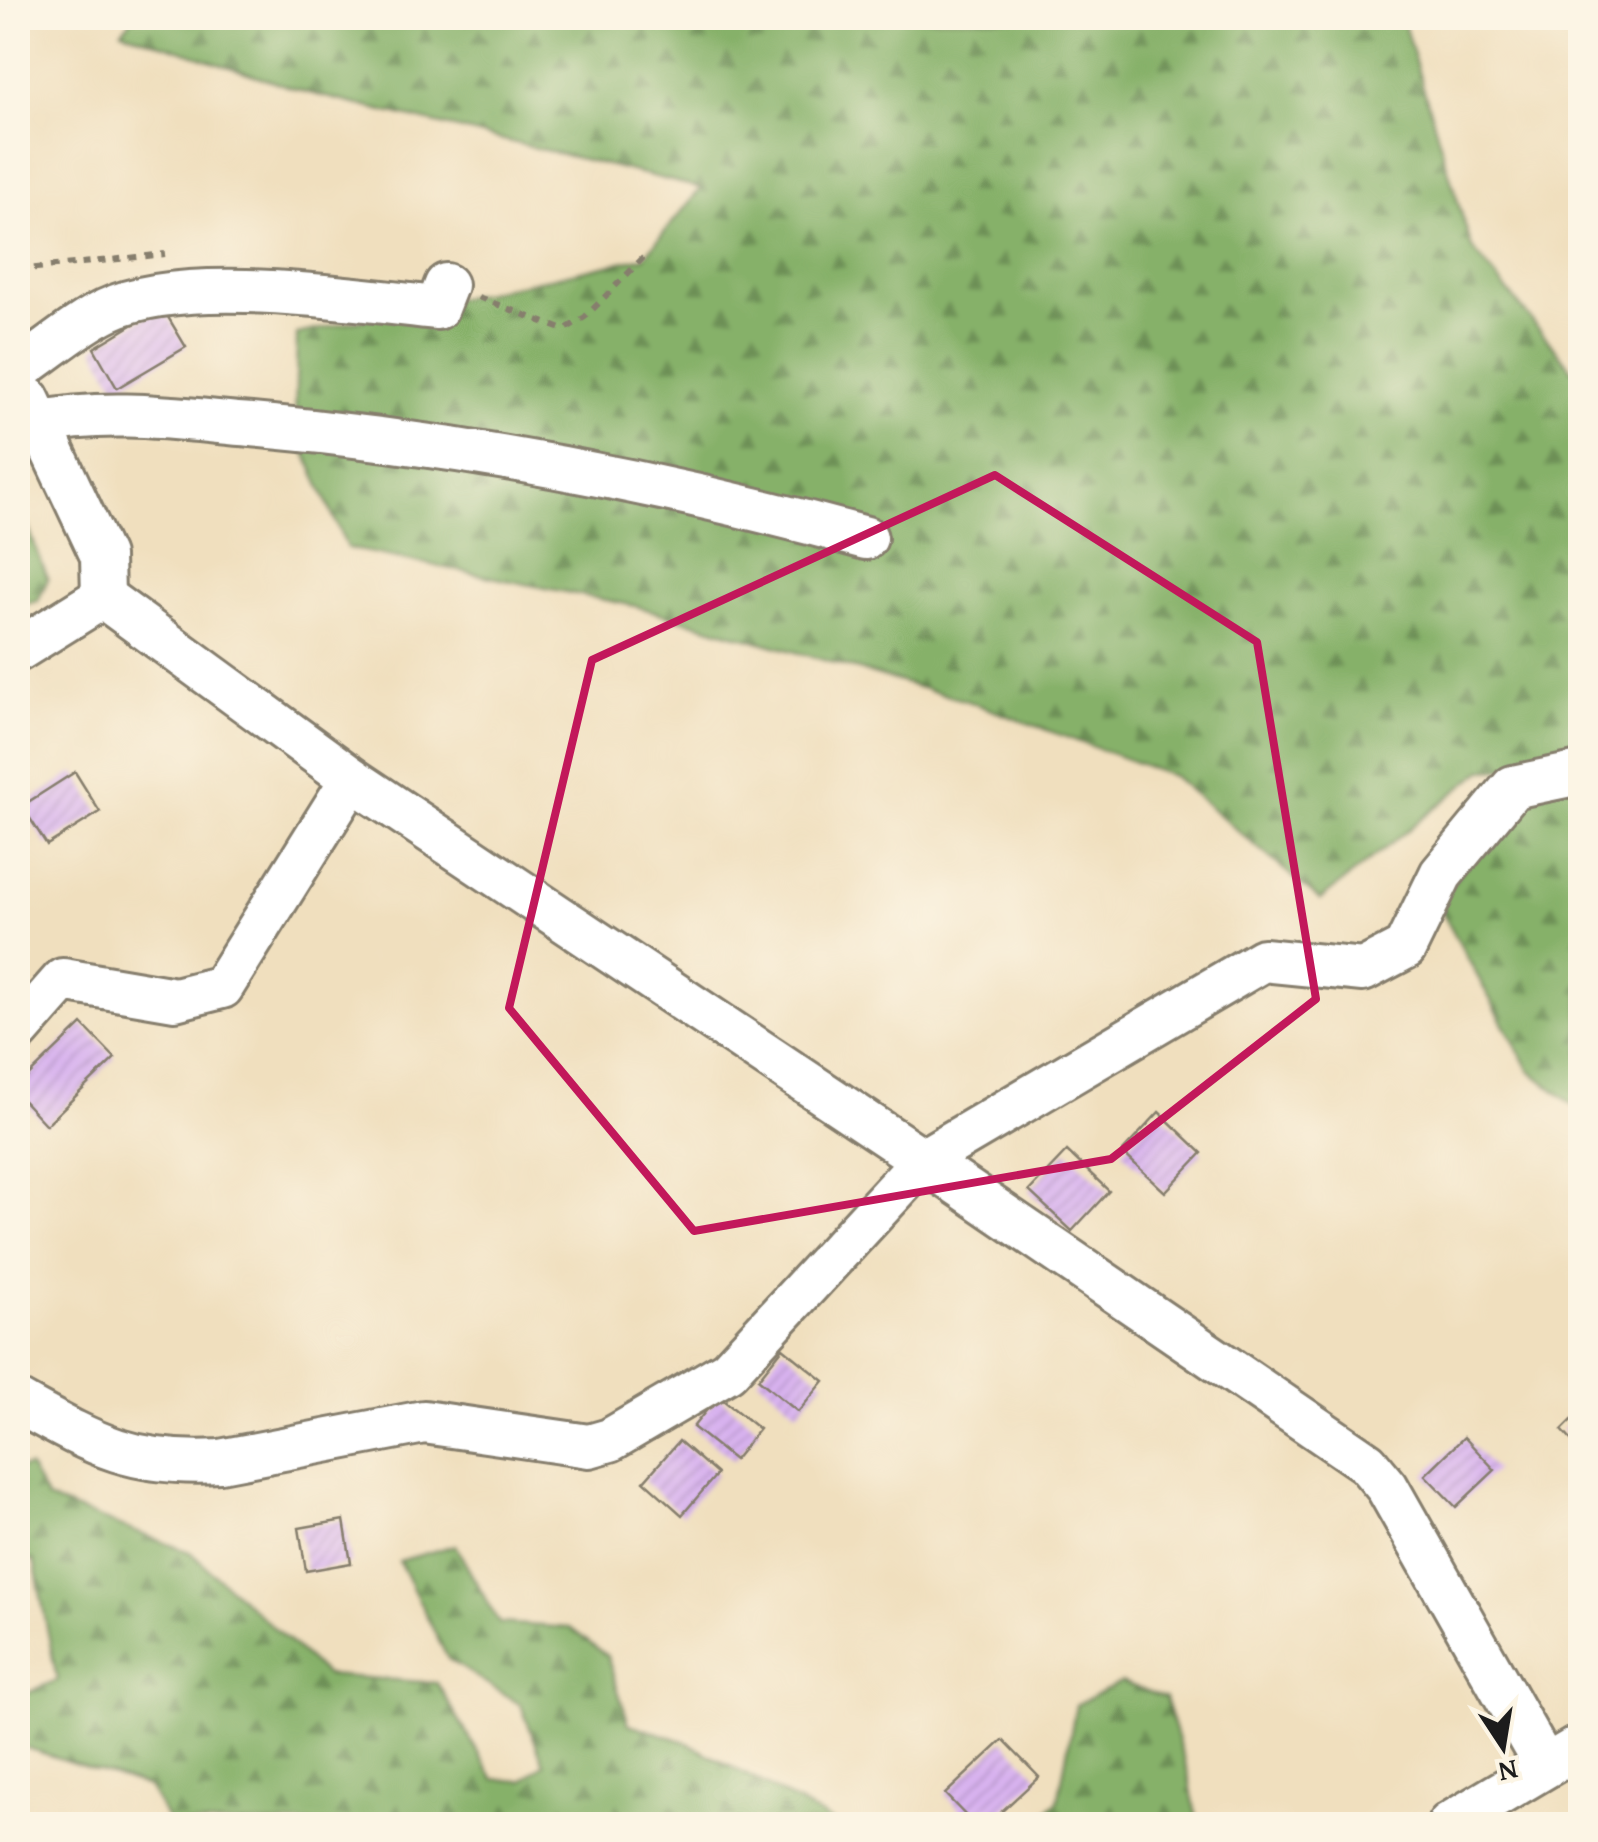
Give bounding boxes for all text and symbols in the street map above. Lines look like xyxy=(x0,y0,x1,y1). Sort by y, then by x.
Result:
north arrow xyxy=(1453,1697,1553,1797)
text: N xyxy=(1495,1750,1522,1794)

